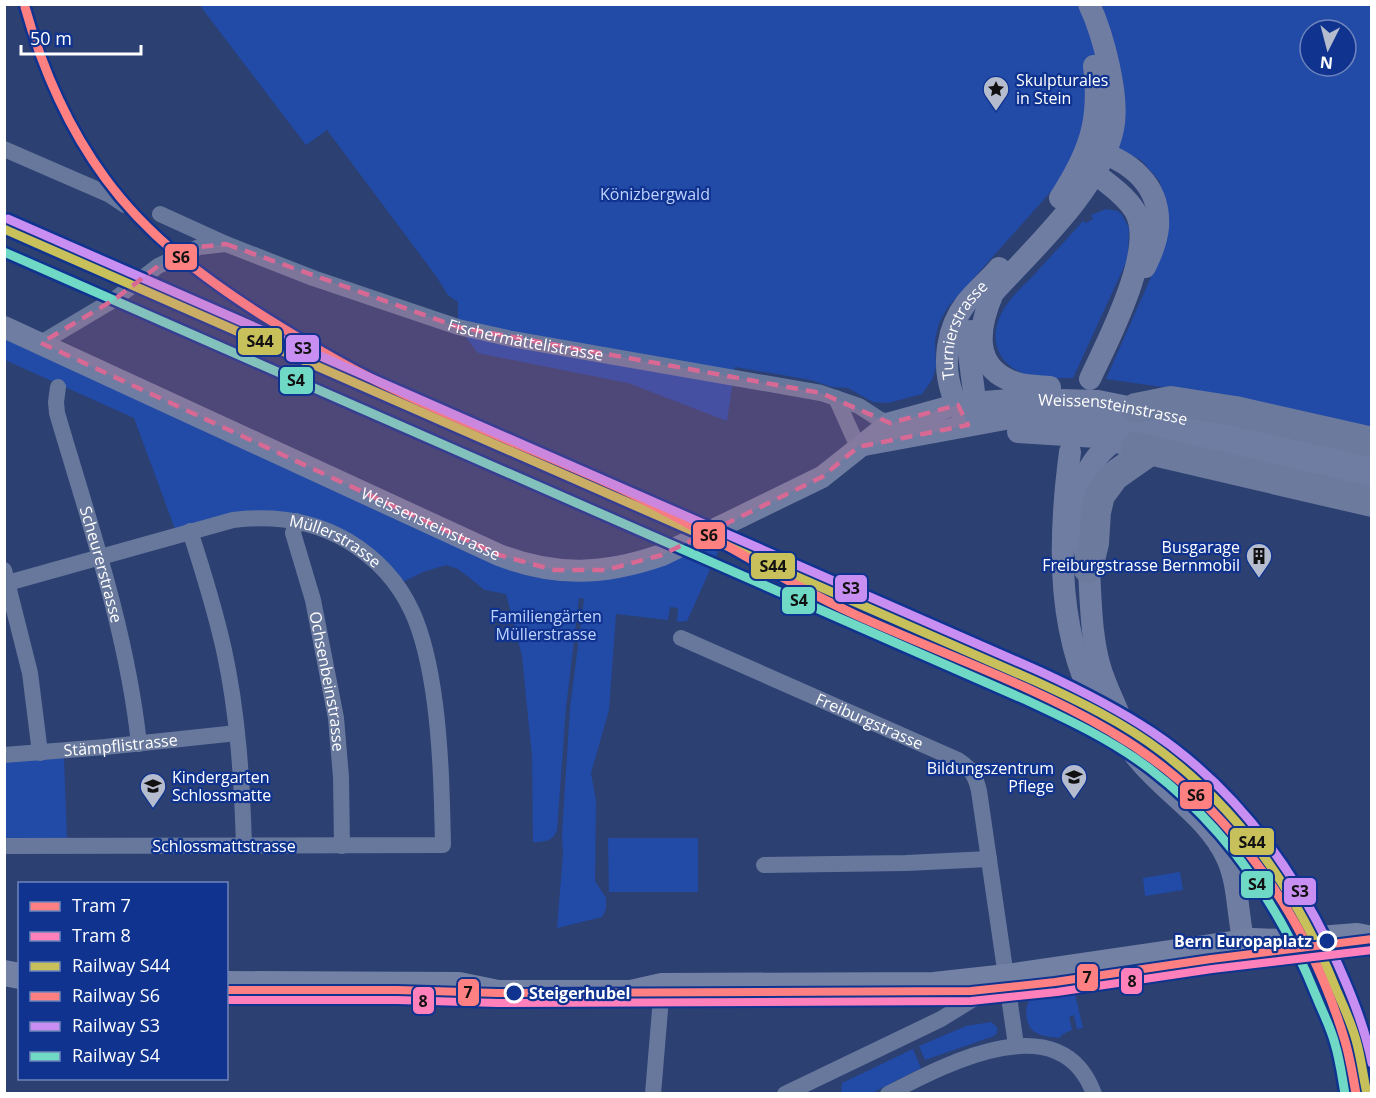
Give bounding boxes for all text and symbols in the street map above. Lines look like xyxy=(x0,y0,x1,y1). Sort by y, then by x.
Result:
scale bar xyxy=(21,18,141,56)
north arrow xyxy=(1298,18,1358,78)
text: 50 m xyxy=(30,26,72,50)
text: N xyxy=(1319,51,1334,75)
place label: Skulpturales in Stein xyxy=(1016,69,1108,109)
place icon: Skulpturales in Stein xyxy=(981,74,1011,112)
park label: Könizbergwald xyxy=(600,183,710,205)
line badge: S6 xyxy=(164,243,198,271)
text: S6 xyxy=(172,246,190,268)
street label: Turnierstrasse xyxy=(936,275,992,381)
street label: Fischermättelistrasse xyxy=(445,313,605,366)
line badge: S44 xyxy=(237,327,283,356)
text: S44 xyxy=(246,330,274,352)
line badge: S3 xyxy=(285,334,320,363)
text: S3 xyxy=(294,337,312,359)
line badge: S4 xyxy=(279,366,314,395)
text: S4 xyxy=(287,369,305,391)
street label: Weissensteinstrasse xyxy=(1038,388,1190,430)
street label: Weissensteinstrasse xyxy=(358,482,504,565)
street label: Scheurerstrasse xyxy=(75,503,128,625)
street label: Müllerstrasse xyxy=(288,509,386,572)
line badge: S6 xyxy=(692,521,726,550)
text: S6 xyxy=(700,524,718,546)
place label: Busgarage Freiburgstrasse Bernmobil xyxy=(1042,536,1240,576)
building icon: Busgarage Freiburgstrasse Bernmobil xyxy=(1244,541,1274,579)
line badge: S44 xyxy=(750,552,796,580)
text: S44 xyxy=(759,555,787,577)
line badge: S3 xyxy=(834,574,868,603)
text: S3 xyxy=(842,577,860,599)
line badge: S4 xyxy=(781,586,816,615)
text: S4 xyxy=(790,589,808,611)
park label: Familiengärten Müllerstrasse xyxy=(490,605,602,645)
street label: Ochsenbeinstrasse xyxy=(304,609,350,752)
street label: Freiburgstrasse xyxy=(812,688,927,754)
street label: Stämpflistrasse xyxy=(63,728,179,761)
place label: Bildungszentrum Pflege xyxy=(927,757,1054,797)
school or university icon: Bildungszentrum Pflege xyxy=(1059,762,1089,800)
place label: Kindergarten Schlossmatte xyxy=(172,766,271,806)
school or university icon: Kindergarten Schlossmatte xyxy=(138,771,168,809)
line badge: S6 xyxy=(1179,781,1213,810)
text: S6 xyxy=(1187,784,1205,806)
line badge: S44 xyxy=(1229,827,1275,856)
text: S44 xyxy=(1238,831,1266,853)
street label: Schlossmattstrasse xyxy=(152,835,296,857)
line badge: S4 xyxy=(1240,870,1274,899)
text: S4 xyxy=(1248,873,1266,895)
line badge: S3 xyxy=(1283,877,1317,906)
text: S3 xyxy=(1291,880,1309,902)
legend xyxy=(18,882,228,1080)
text: Tram 7 xyxy=(72,893,131,917)
text: Tram 8 xyxy=(72,923,131,947)
place label: Bern Europaplatz xyxy=(1174,930,1312,952)
marker: Bern Europaplatz xyxy=(1317,931,1337,951)
text: Railway S44 xyxy=(72,953,170,977)
line badge: 7 xyxy=(1076,963,1099,992)
text: 7 xyxy=(1082,966,1092,988)
line badge: 8 xyxy=(1120,967,1143,995)
text: 8 xyxy=(1127,970,1137,992)
line badge: 7 xyxy=(457,978,480,1007)
text: 7 xyxy=(463,981,473,1003)
place label: Steigerhubel xyxy=(529,982,630,1004)
text: Railway S6 xyxy=(72,983,160,1007)
marker: Steigerhubel xyxy=(504,983,524,1003)
line badge: 8 xyxy=(412,986,435,1015)
text: 8 xyxy=(418,990,428,1012)
text: Railway S3 xyxy=(72,1013,160,1037)
text: Railway S4 xyxy=(72,1043,160,1067)

